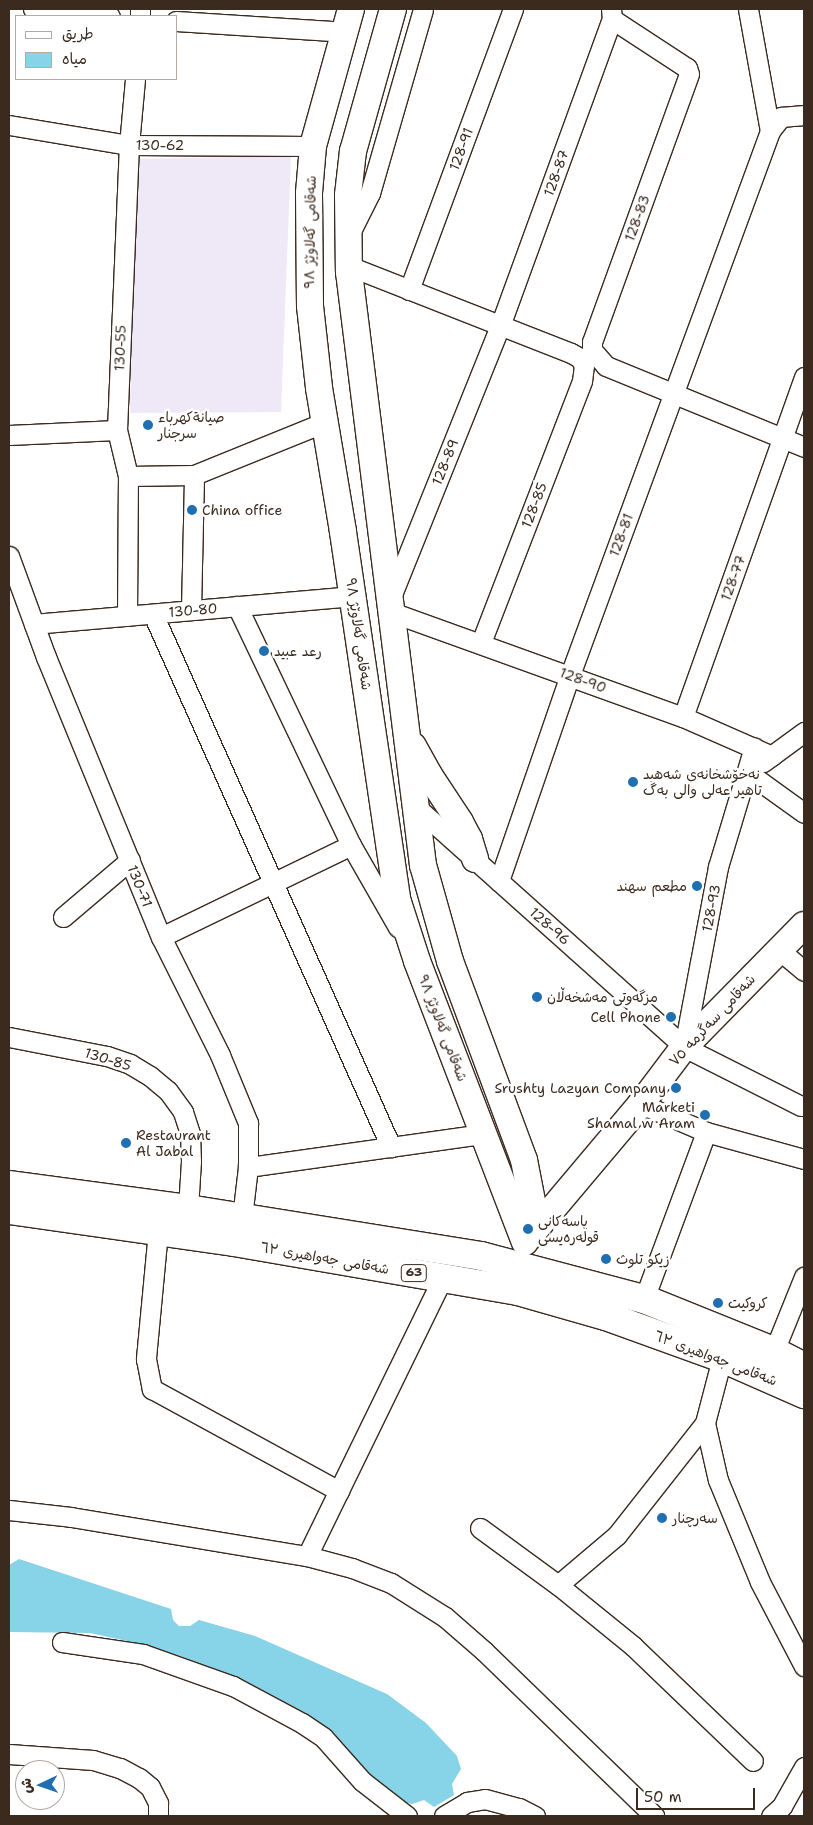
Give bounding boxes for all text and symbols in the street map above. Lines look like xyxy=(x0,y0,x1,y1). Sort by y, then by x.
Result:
legend xyxy=(15,15,178,80)
text: طريق xyxy=(62,24,94,44)
text: مياه xyxy=(62,49,87,69)
street label: 128-91 xyxy=(446,125,476,173)
street label: 130-62 xyxy=(136,137,184,153)
street label: 128-87 xyxy=(540,148,572,198)
street label: شەقامی گەلاوێژ ٩٨ xyxy=(301,175,319,289)
street label: 128-83 xyxy=(621,192,653,244)
street label: 130-55 xyxy=(111,325,129,371)
place label: صيانةكهرباء سرجنار xyxy=(158,409,224,442)
marker: صيانةكهرباء سرجنار xyxy=(142,419,154,431)
street label: 128-89 xyxy=(428,436,462,488)
street label: 128-85 xyxy=(518,480,550,530)
place label: China office xyxy=(202,502,282,518)
marker: China office xyxy=(186,504,198,516)
street label: 128-81 xyxy=(605,511,637,559)
street label: 128-77 xyxy=(717,553,749,603)
street label: شەقامی گەلاوێژ ٩٨ xyxy=(343,577,375,691)
street label: 130-80 xyxy=(168,599,218,621)
place label: رعد عبيد xyxy=(274,643,322,659)
marker: رعد عبيد xyxy=(258,645,270,657)
street label: 128-90 xyxy=(557,664,609,696)
place label: نەخۆشخانەی شەهید تاهیر عەلی والی بەگ xyxy=(643,766,762,799)
marker: نەخۆشخانەی شەهید تاهیر عەلی والی بەگ xyxy=(627,776,639,788)
street label: 130-71 xyxy=(124,863,156,909)
place label: مطعم سهند xyxy=(616,878,687,894)
marker: مطعم سهند xyxy=(691,880,703,892)
street label: 128-93 xyxy=(698,883,724,933)
street label: 128-96 xyxy=(526,904,574,948)
street label: شەقامی سەگرمە ٧٥ xyxy=(665,971,759,1069)
street label: شەقامی گەلاوێژ ٩٨ xyxy=(415,972,471,1084)
place label: مزگەوتی مەشخەڵان xyxy=(547,989,658,1005)
marker: مزگەوتی مەشخەڵان xyxy=(531,991,543,1003)
place label: Cell Phone xyxy=(590,1009,661,1025)
marker: Cell Phone xyxy=(665,1011,677,1023)
street label: 130-85 xyxy=(83,1044,133,1074)
place label: Srushty Lazyan Company xyxy=(495,1080,666,1096)
marker: Srushty Lazyan Company xyxy=(670,1082,682,1094)
place label: Marketi Shamal w Aram xyxy=(587,1099,695,1132)
marker: Marketi Shamal w Aram xyxy=(699,1109,711,1121)
place label: Restaurant Al Jabal xyxy=(136,1127,211,1160)
marker: Restaurant Al Jabal xyxy=(120,1137,132,1149)
place label: پاسەکانی قولەرەیسی xyxy=(538,1213,599,1246)
marker: پاسەکانی قولەرەیسی xyxy=(522,1223,534,1235)
street label: شەقامی جەواهیری ٦٣ xyxy=(260,1238,390,1278)
place label: زيكو تلوث xyxy=(616,1251,670,1267)
marker: زيكو تلوث xyxy=(600,1253,612,1265)
road number: 63 xyxy=(400,1264,428,1282)
place label: كروكيت xyxy=(728,1295,768,1311)
marker: كروكيت xyxy=(712,1297,724,1309)
street label: شەقامی جەواهیری ٦٣ xyxy=(652,1327,780,1389)
place label: سەرچنار xyxy=(672,1510,718,1526)
marker: سەرچنار xyxy=(656,1512,668,1524)
north arrow xyxy=(15,1760,65,1810)
text: ش xyxy=(17,1778,35,1794)
scale bar xyxy=(638,1778,757,1810)
text: 50 m xyxy=(644,1787,682,1807)

